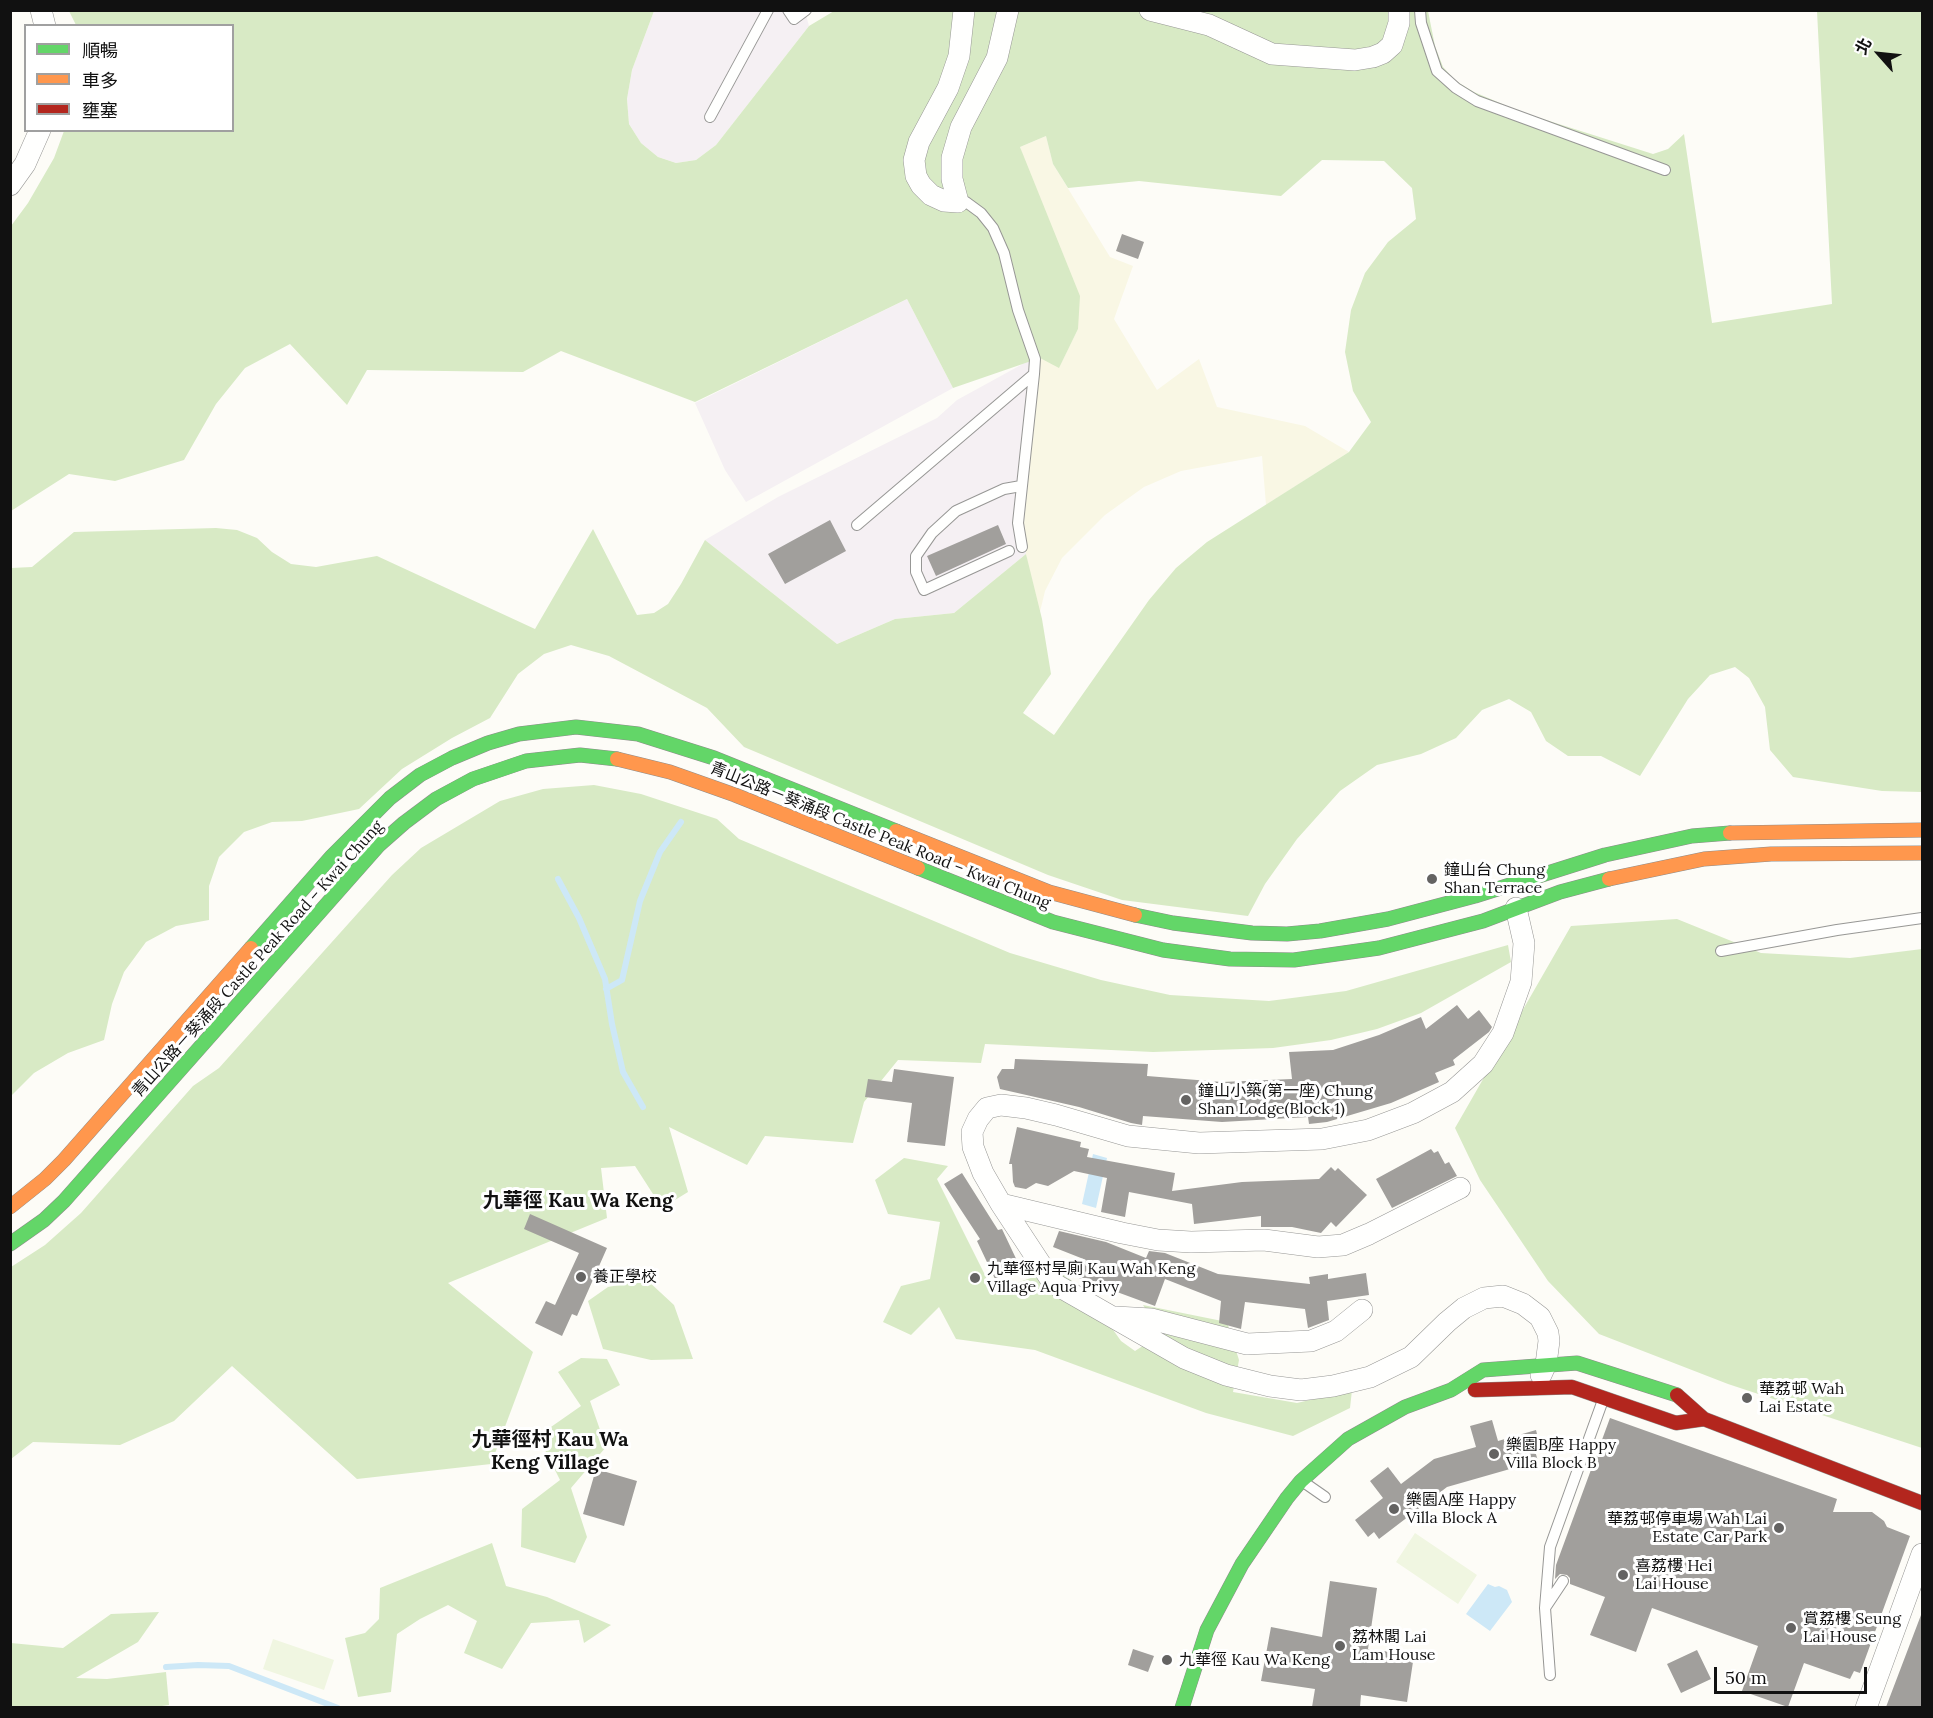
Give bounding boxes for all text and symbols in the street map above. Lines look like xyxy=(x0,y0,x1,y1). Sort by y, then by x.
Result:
legend xyxy=(24,24,234,132)
north arrow xyxy=(1849,24,1909,84)
text: 北 xyxy=(1850,34,1876,58)
text: 順暢 xyxy=(82,39,118,62)
text: 車多 xyxy=(82,69,118,92)
text: 壅塞 xyxy=(82,99,118,122)
street label: 青山公路－葵涌段 Castle Peak Road – Kwai Chung xyxy=(707,759,1053,913)
street label: 青山公路－葵涌段 Castle Peak Road – Kwai Chung xyxy=(129,817,387,1101)
place label: 鐘山台 Chung Shan Terrace xyxy=(1444,860,1545,898)
marker: 鐘山台 Chung Shan Terrace xyxy=(1425,872,1439,886)
place label: 鐘山小築(第一座) Chung Shan Lodge(Block 1) xyxy=(1198,1081,1373,1119)
marker: 鐘山小築(第一座) Chung Shan Lodge(Block 1) xyxy=(1179,1093,1193,1107)
district label: 九華徑 Kau Wa Keng xyxy=(483,1189,673,1213)
place label: 九華徑村旱廁 Kau Wah Keng Village Aqua Privy xyxy=(987,1259,1195,1297)
place label: 養正學校 xyxy=(593,1267,657,1287)
marker: 養正學校 xyxy=(574,1270,588,1284)
marker: 九華徑村旱廁 Kau Wah Keng Village Aqua Privy xyxy=(968,1271,982,1285)
place label: 華荔邨 Wah Lai Estate xyxy=(1759,1379,1844,1417)
marker: 華荔邨 Wah Lai Estate xyxy=(1740,1391,1754,1405)
district label: 九華徑村 Kau Wa Keng Village xyxy=(472,1428,628,1475)
place label: 樂園B座 Happy Villa Block B xyxy=(1506,1435,1616,1473)
marker: 樂園B座 Happy Villa Block B xyxy=(1487,1447,1501,1461)
place label: 樂園A座 Happy Villa Block A xyxy=(1406,1490,1516,1528)
marker: 樂園A座 Happy Villa Block A xyxy=(1387,1502,1401,1516)
place label: 華荔邨停車場 Wah Lai Estate Car Park xyxy=(1607,1509,1767,1547)
marker: 華荔邨停車場 Wah Lai Estate Car Park xyxy=(1772,1521,1786,1535)
place label: 喜荔樓 Hei Lai House xyxy=(1635,1556,1713,1594)
marker: 喜荔樓 Hei Lai House xyxy=(1616,1568,1630,1582)
place label: 賞荔樓 Seung Lai House xyxy=(1803,1609,1901,1647)
marker: 賞荔樓 Seung Lai House xyxy=(1784,1621,1798,1635)
place label: 荔林閣 Lai Lam House xyxy=(1352,1627,1435,1665)
marker: 荔林閣 Lai Lam House xyxy=(1333,1639,1347,1653)
place label: 九華徑 Kau Wa Keng xyxy=(1179,1650,1330,1670)
marker: 九華徑 Kau Wa Keng xyxy=(1160,1653,1174,1667)
scale bar xyxy=(1717,1655,1870,1693)
text: 50 m xyxy=(1725,1666,1767,1689)

